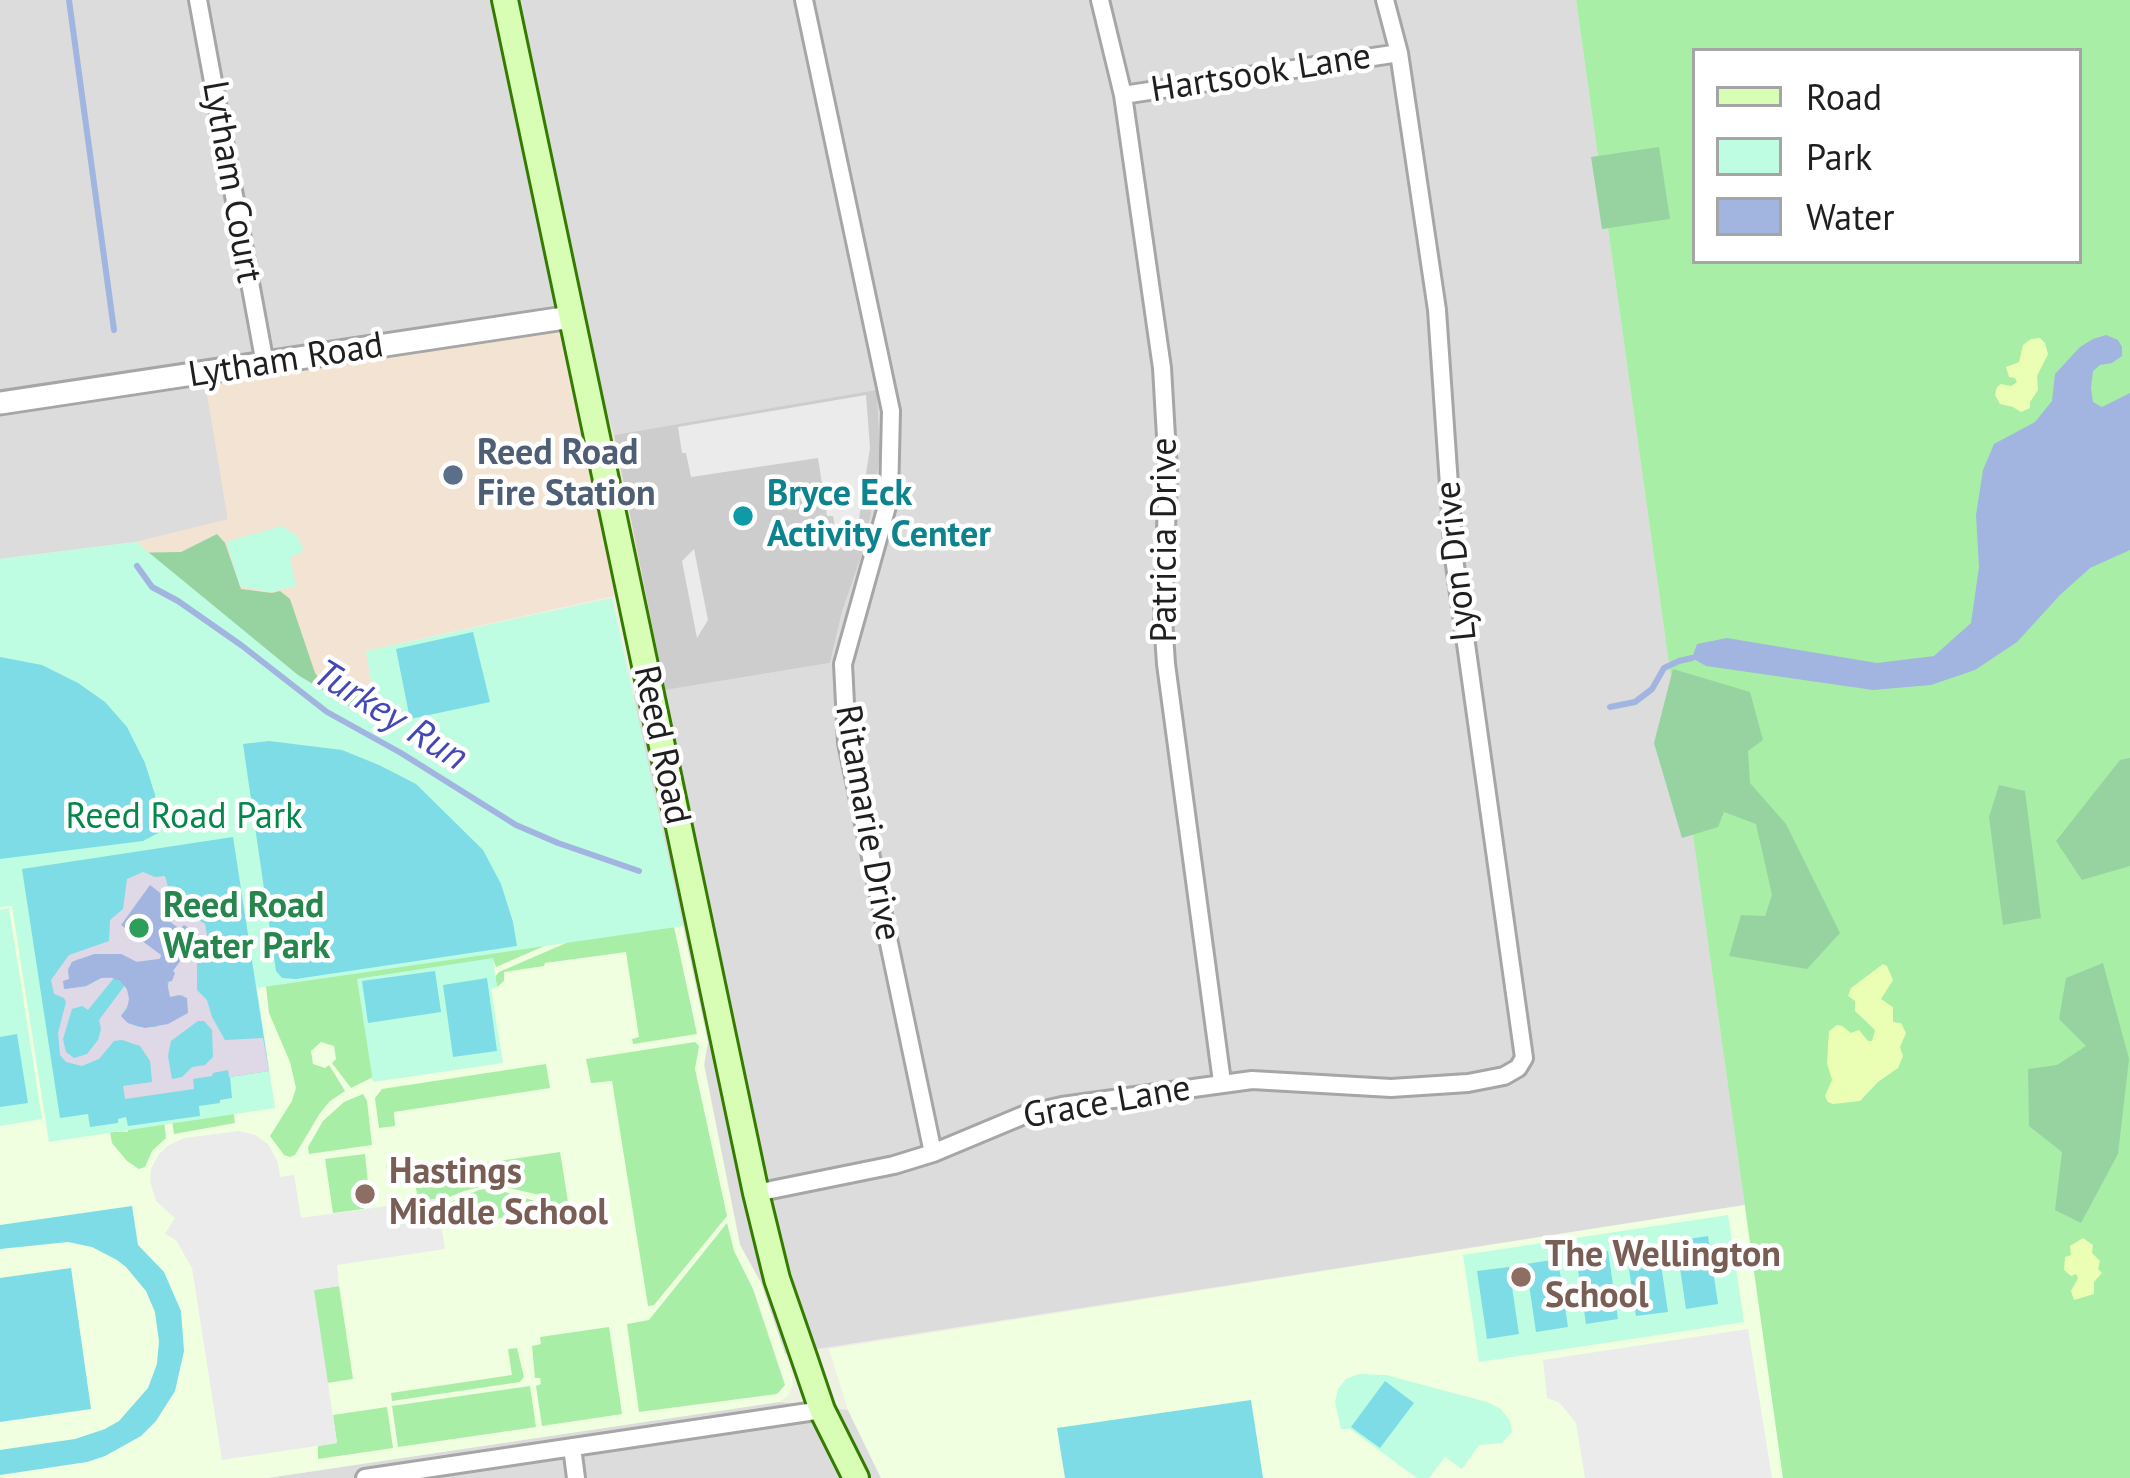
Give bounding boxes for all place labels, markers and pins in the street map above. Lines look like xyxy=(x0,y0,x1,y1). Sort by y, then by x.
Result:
place label: Reed Road Fire Station xyxy=(477,432,656,517)
marker: Reed Road Fire Station xyxy=(440,462,466,488)
place label: Bryce Eck Activity Center xyxy=(767,473,991,558)
marker: Bryce Eck Activity Center xyxy=(730,503,756,529)
place label: Reed Road Water Park xyxy=(163,885,330,970)
marker: Reed Road Water Park xyxy=(126,915,152,941)
place label: Hastings Middle School xyxy=(389,1151,608,1236)
marker: Hastings Middle School xyxy=(352,1181,378,1207)
place label: The Wellington School xyxy=(1545,1234,1781,1319)
marker: The Wellington School xyxy=(1508,1264,1534,1290)

